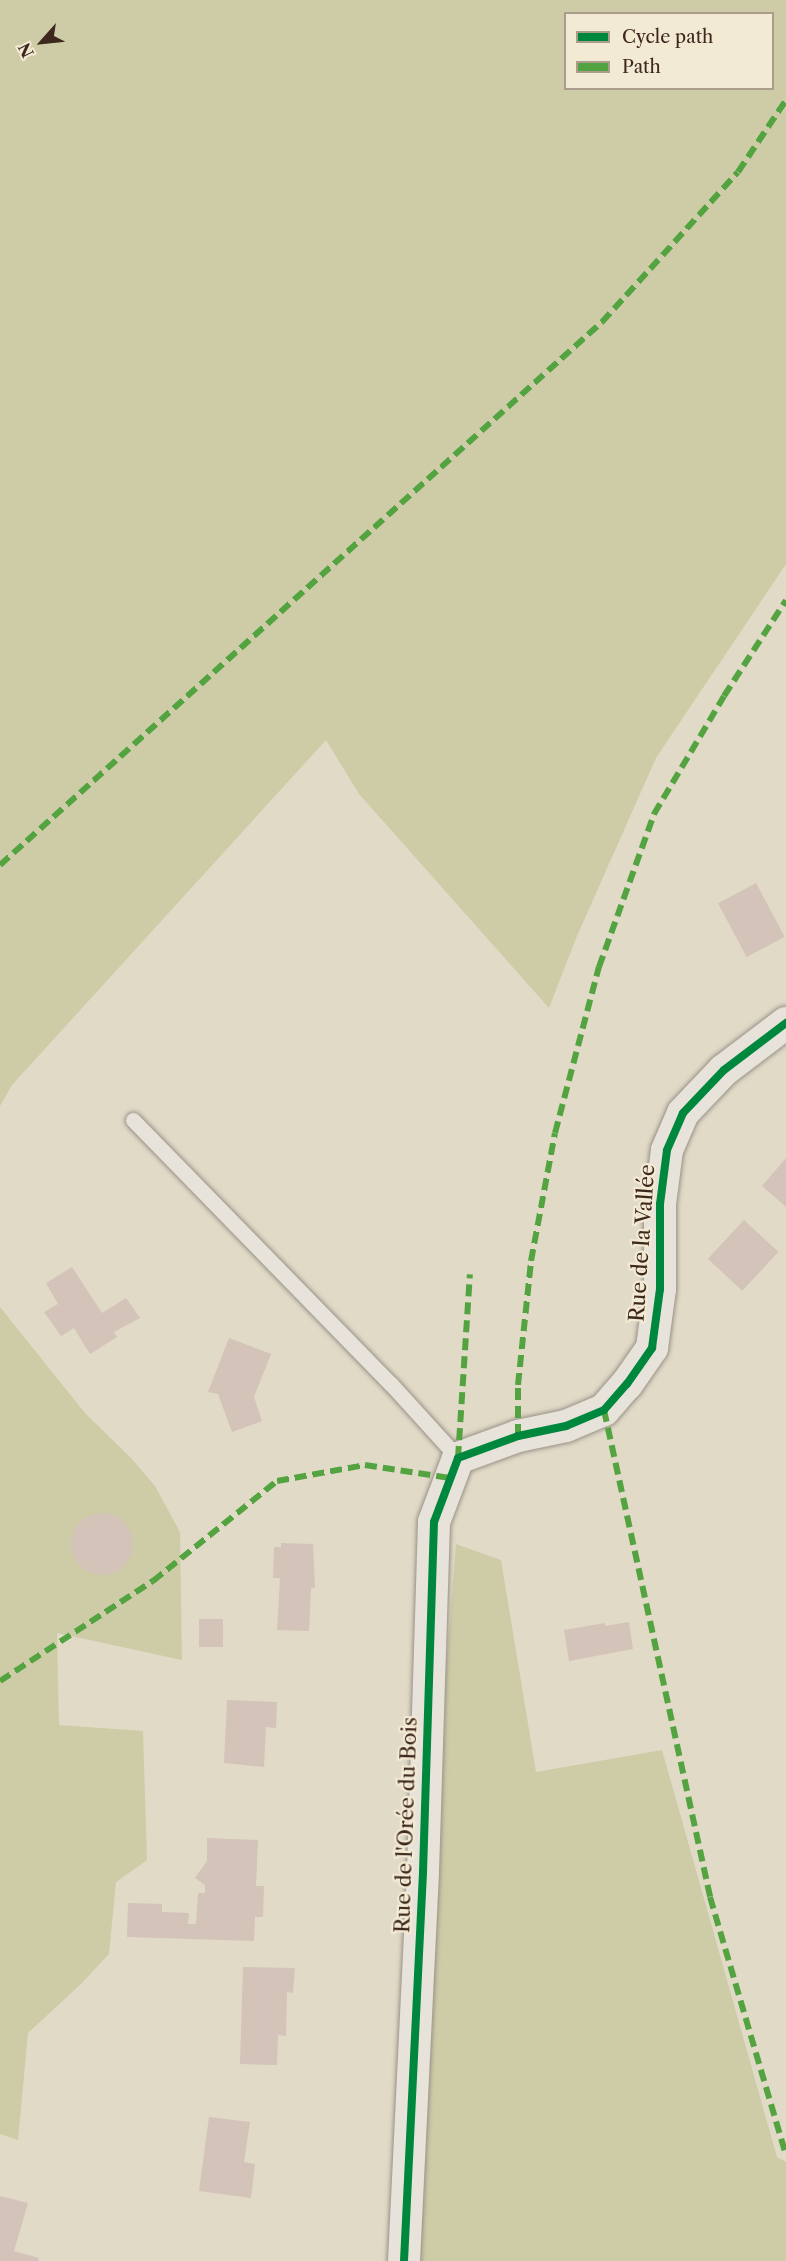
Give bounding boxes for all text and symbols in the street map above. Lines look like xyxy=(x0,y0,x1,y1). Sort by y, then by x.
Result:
north arrow xyxy=(12,12,72,72)
legend xyxy=(564,12,774,90)
text: Cycle path xyxy=(622,26,713,48)
text: N xyxy=(14,39,38,61)
text: Path xyxy=(622,56,661,78)
street label: Rue de la Vallée xyxy=(624,1163,660,1323)
street label: Rue de l'Orée du Bois xyxy=(390,1717,422,1933)

